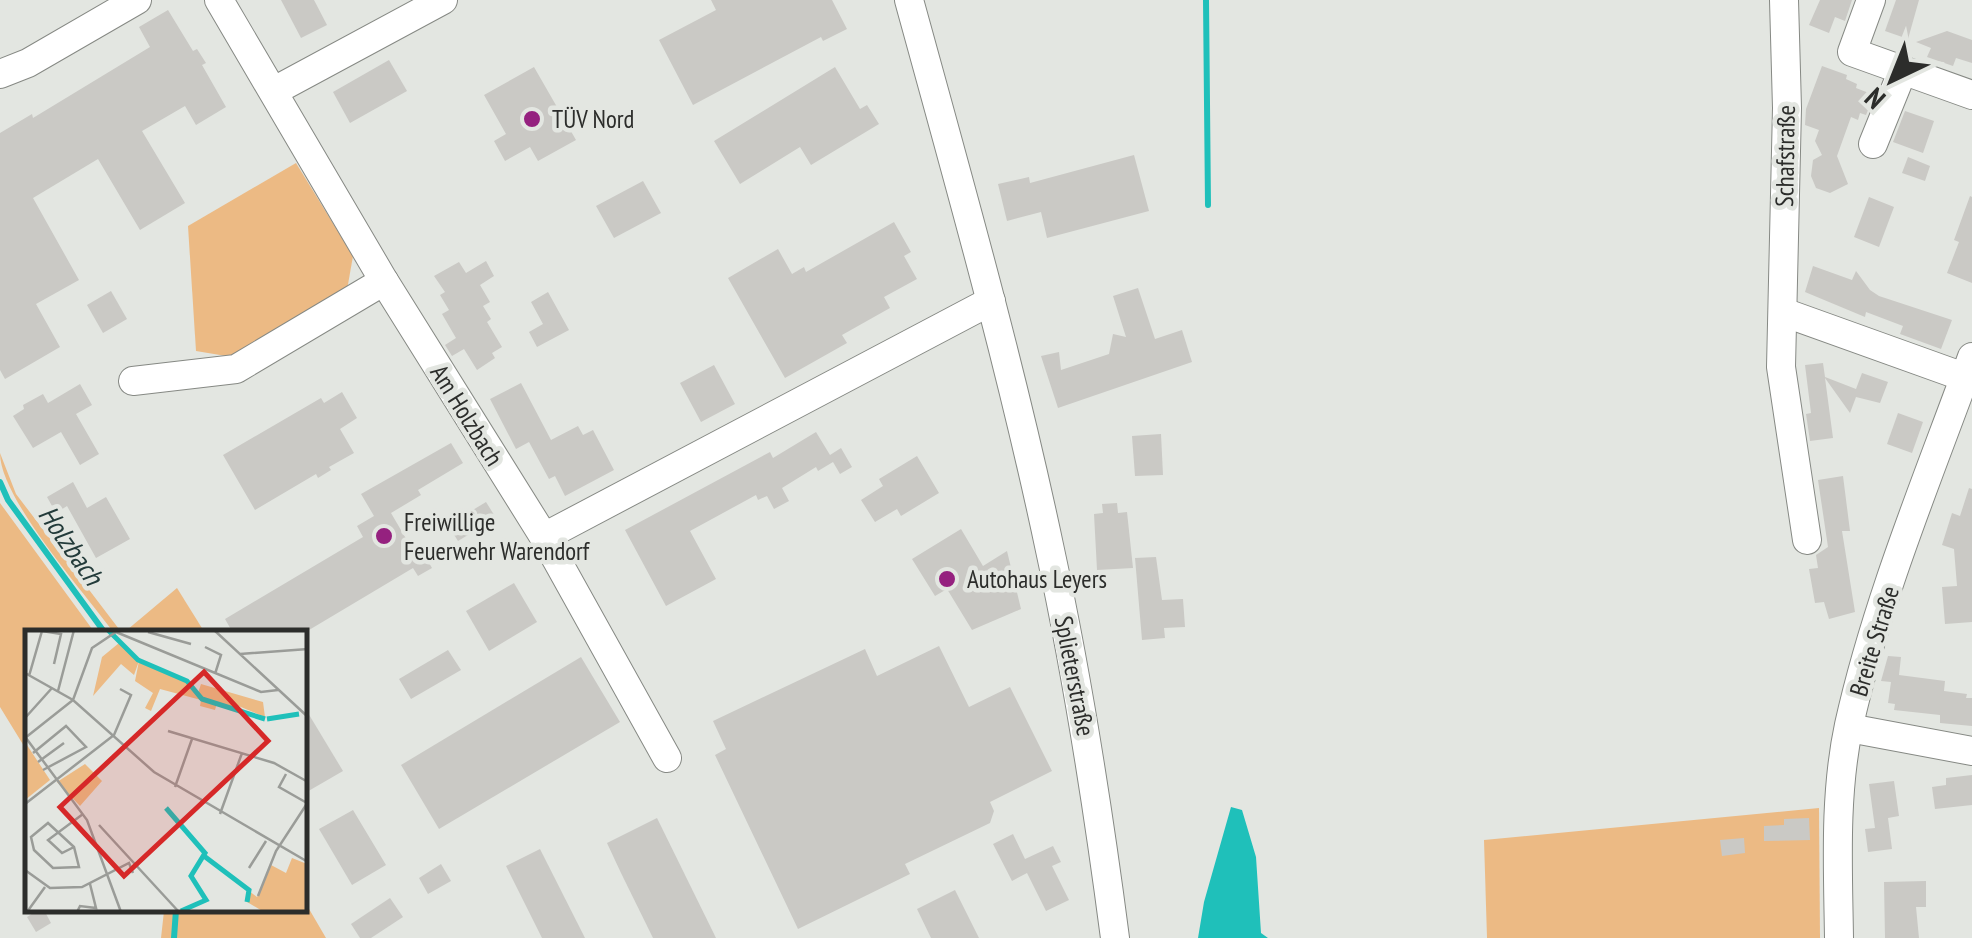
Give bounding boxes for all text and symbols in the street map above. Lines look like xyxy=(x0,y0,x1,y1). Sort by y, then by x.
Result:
north arrow xyxy=(1842,30,1942,130)
text: N xyxy=(1856,80,1893,117)
place label: TÜV Nord xyxy=(552,103,634,135)
street label: Schafstraße xyxy=(1768,105,1802,207)
marker: TÜV Nord xyxy=(521,108,543,130)
street label: Am Holzbach xyxy=(423,359,511,471)
water label: Holzbach xyxy=(31,498,113,593)
place label: Freiwillige Feuerwehr Warendorf xyxy=(404,506,591,567)
marker: Freiwillige Feuerwehr Warendorf xyxy=(373,525,395,547)
place label: Autohaus Leyers xyxy=(967,563,1107,595)
marker: Autohaus Leyers xyxy=(936,568,958,590)
street label: Breite Straße xyxy=(1842,582,1906,700)
street label: Splieterstraße xyxy=(1048,613,1102,739)
inset map xyxy=(25,630,308,913)

